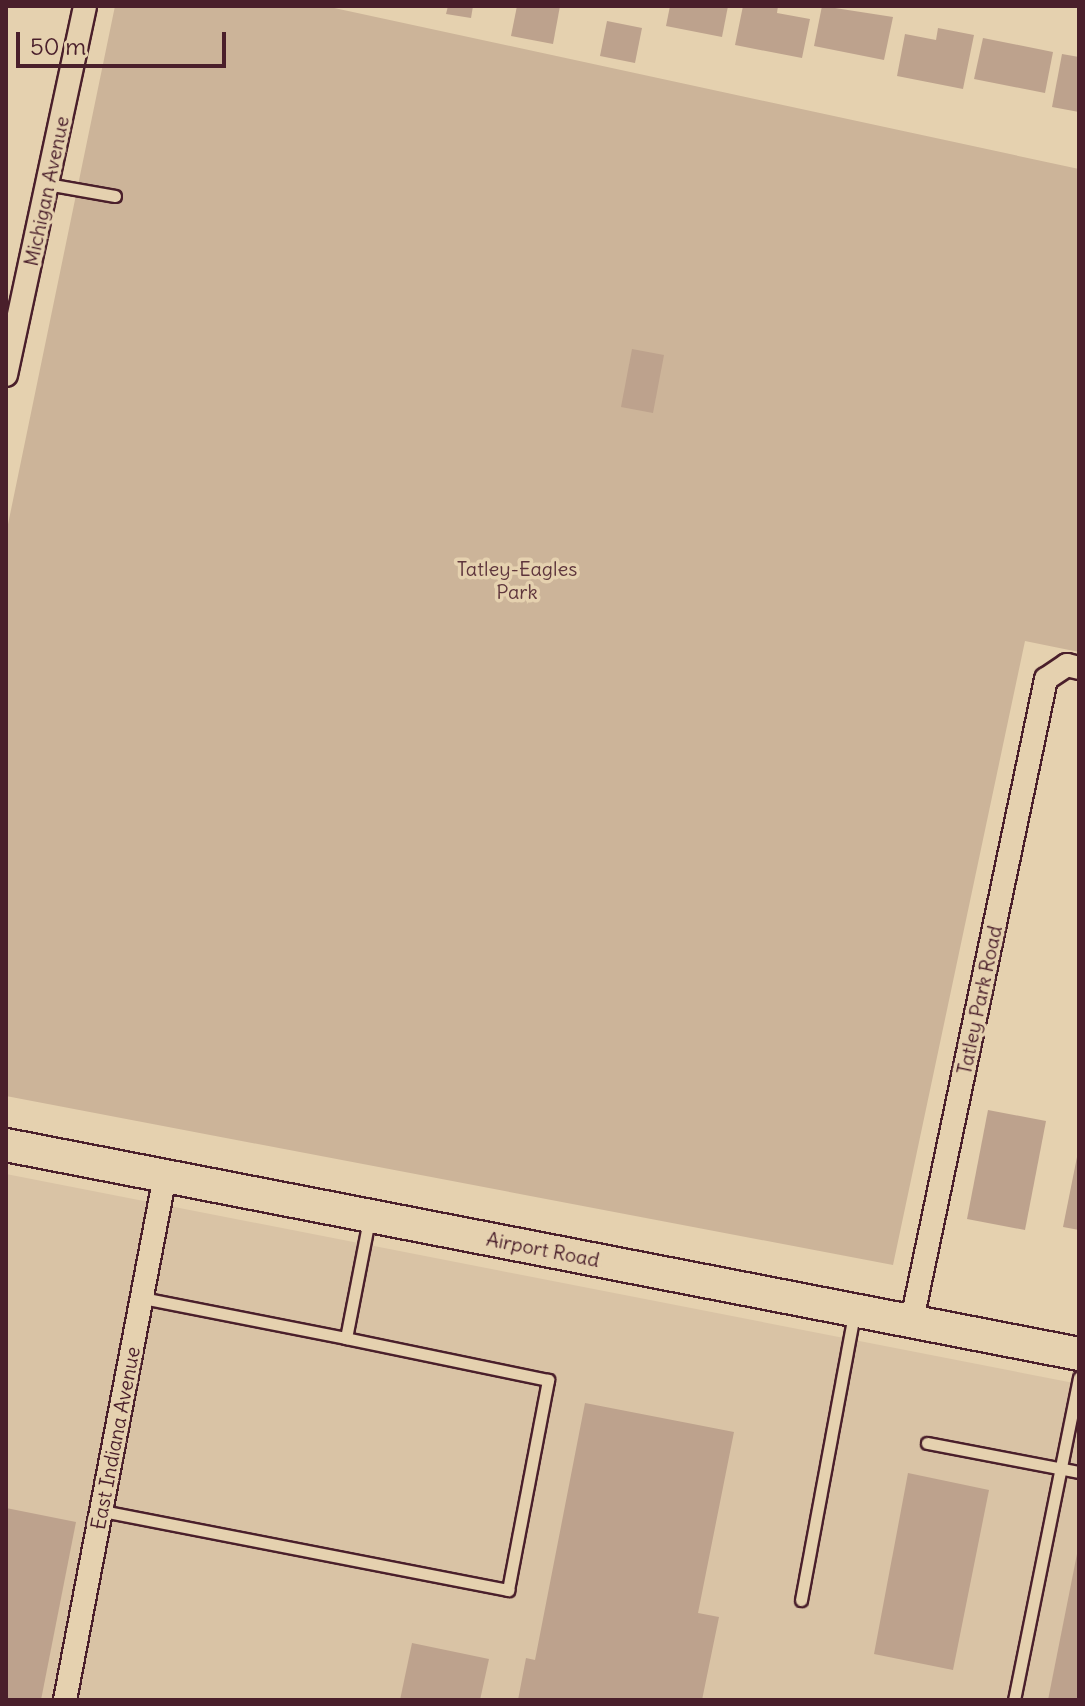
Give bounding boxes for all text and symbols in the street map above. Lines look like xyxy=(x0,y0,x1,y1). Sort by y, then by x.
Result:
scale bar xyxy=(20,16,230,66)
text: 50 m xyxy=(30,31,86,61)
street label: Michigan Avenue xyxy=(18,114,74,268)
park label: Tatley-Eagles Park xyxy=(457,557,577,604)
street label: Tatley Park Road xyxy=(951,923,1007,1077)
street label: Airport Road xyxy=(484,1226,602,1272)
street label: East Indiana Avenue xyxy=(85,1344,145,1532)

